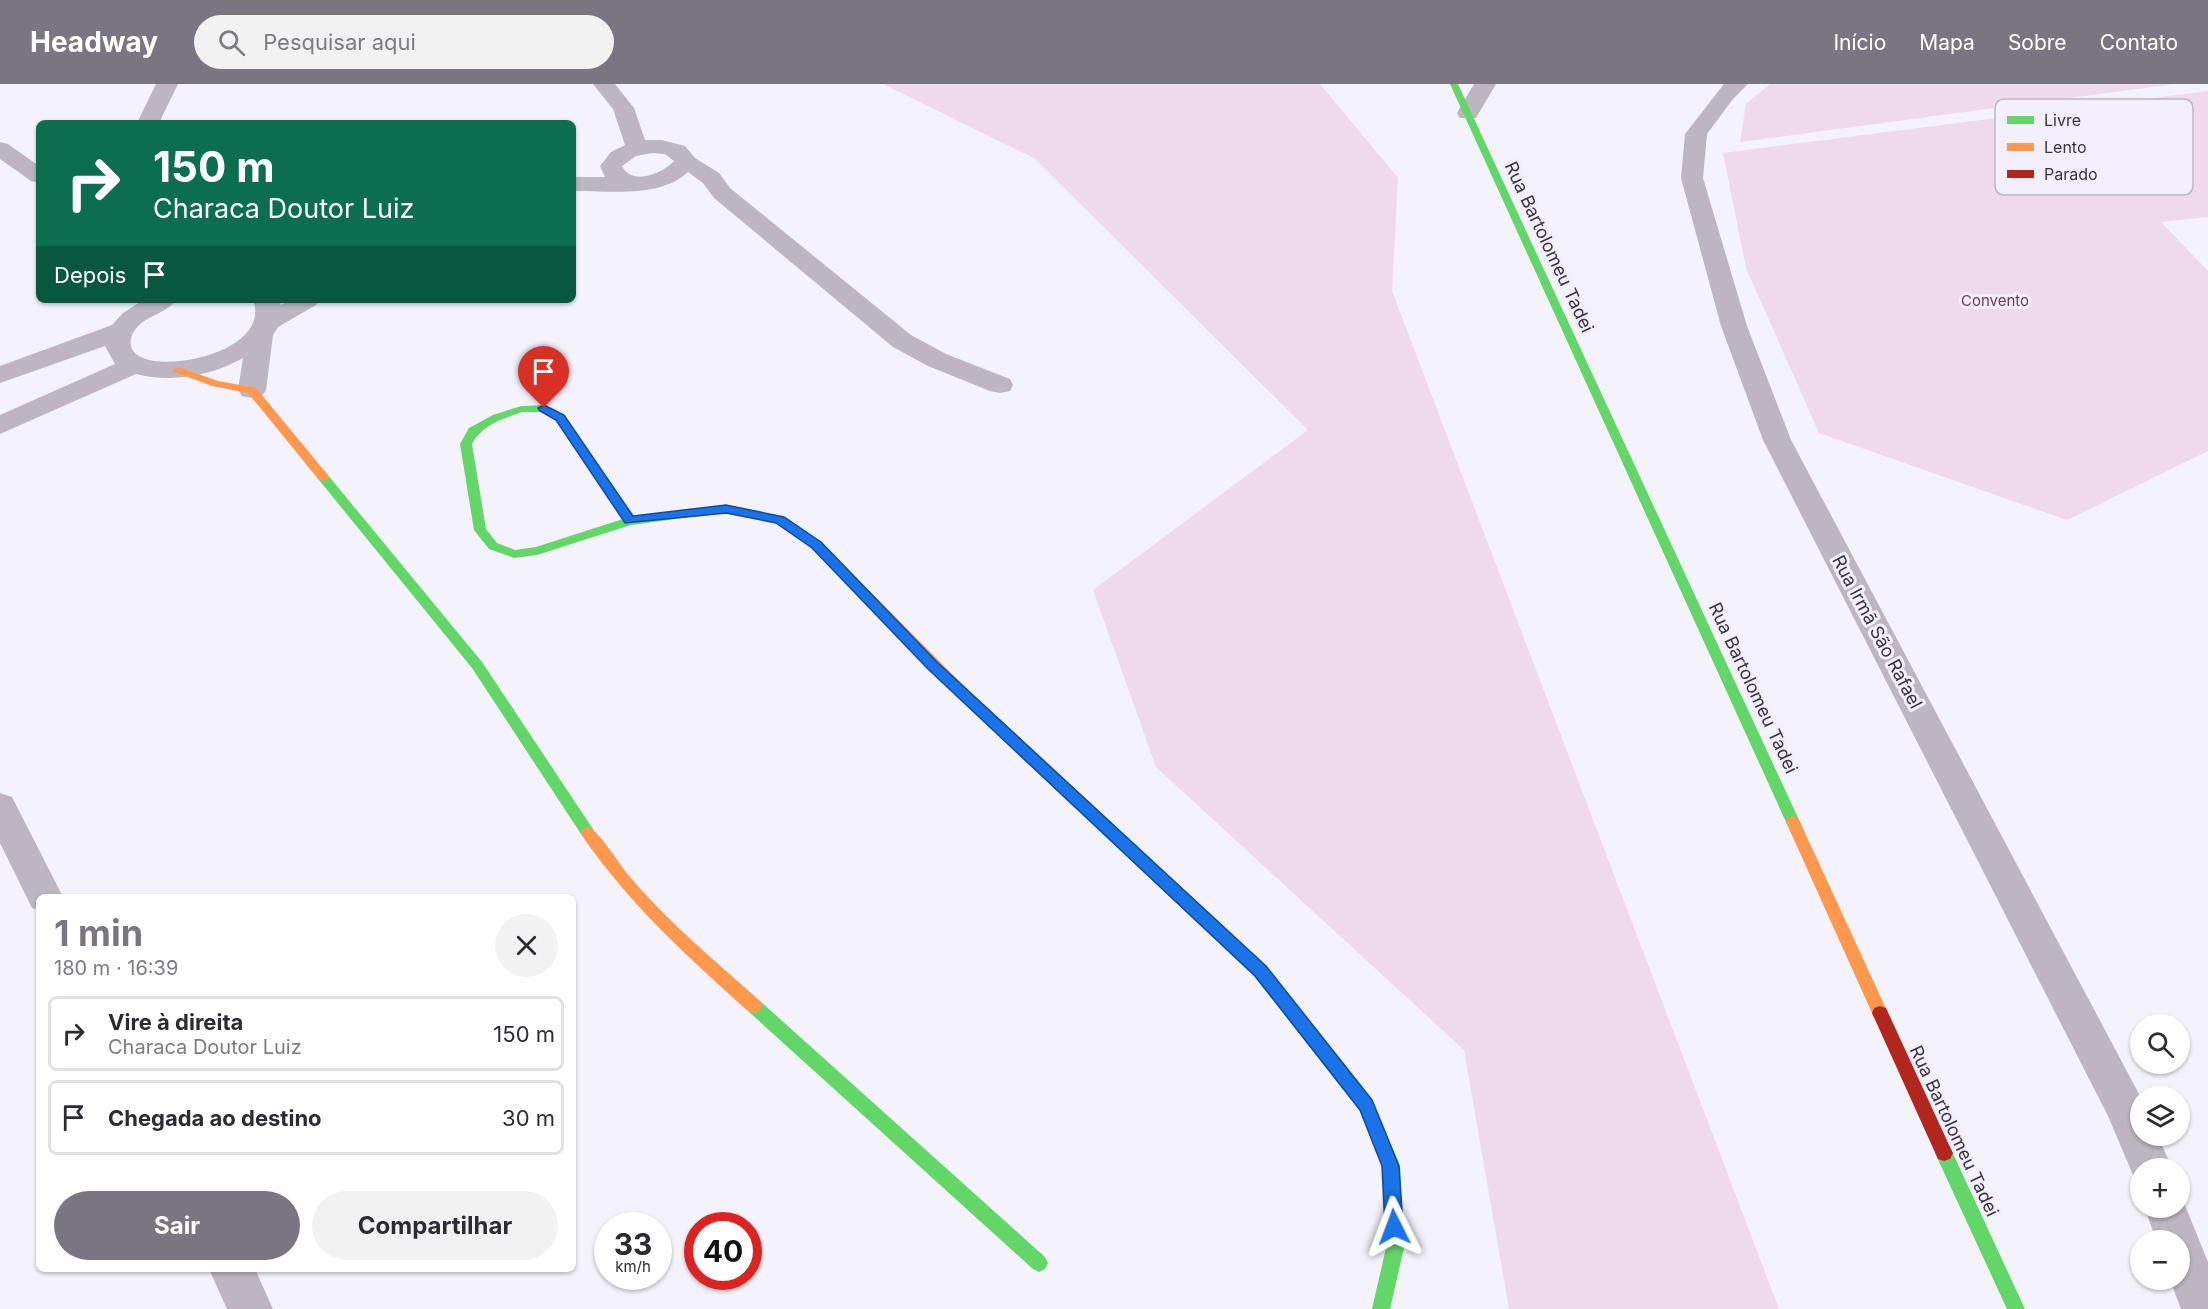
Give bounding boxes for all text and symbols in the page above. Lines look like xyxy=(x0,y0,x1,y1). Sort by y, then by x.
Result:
search box xyxy=(194,15,614,69)
text: Headway xyxy=(30,25,158,59)
icon: search xyxy=(215,26,248,59)
text: Pesquisar aqui xyxy=(263,29,416,55)
text: Início xyxy=(1833,30,1886,55)
text: Mapa xyxy=(1919,30,1975,55)
text: Sobre xyxy=(2008,30,2067,55)
text: Contato xyxy=(2100,30,2178,55)
legend xyxy=(1995,99,2193,195)
text: Livre xyxy=(2044,110,2081,130)
text: Lento xyxy=(2044,137,2087,157)
text: 150 m xyxy=(153,141,275,192)
icon: right xyxy=(54,144,132,222)
street label: Rua Bartolomeu Tadei xyxy=(1501,158,1598,336)
text: Parado xyxy=(2044,164,2098,184)
text: Characa Doutor Luiz xyxy=(153,192,414,225)
icon: arrive xyxy=(138,258,171,291)
text: Depois xyxy=(54,262,126,288)
park label: Convento xyxy=(1961,291,2029,310)
pin xyxy=(518,346,569,408)
icon: arrive xyxy=(527,355,560,388)
street label: Rua Irmã São Rafael xyxy=(1828,551,1927,712)
street label: Rua Bartolomeu Tadei xyxy=(1705,599,1802,777)
text: 1 min xyxy=(54,911,143,955)
button: close xyxy=(495,914,558,977)
text: 180 m · 16:39 xyxy=(54,956,178,980)
text: Vire à direita xyxy=(108,1009,243,1035)
map controls xyxy=(2130,1014,2190,1290)
button: search xyxy=(2130,1014,2190,1074)
icon: right xyxy=(57,1017,90,1050)
text: 150 m xyxy=(493,1021,555,1047)
text: Characa Doutor Luiz xyxy=(108,1035,302,1059)
street label: Rua Bartolomeu Tadei xyxy=(1906,1042,2003,1220)
button: layers xyxy=(2130,1086,2190,1146)
icon: arrive xyxy=(57,1101,90,1134)
text: Chegada ao destino xyxy=(108,1105,322,1131)
text: 30 m xyxy=(502,1105,555,1131)
button: + xyxy=(2130,1158,2190,1218)
button: Sair xyxy=(54,1191,300,1260)
button: Compartilhar xyxy=(312,1191,558,1260)
position arrow xyxy=(1362,1195,1426,1259)
speed limit sign: 40 xyxy=(684,1212,762,1290)
text: 33 xyxy=(614,1226,652,1262)
button: − xyxy=(2130,1230,2190,1290)
text: km/h xyxy=(615,1257,651,1276)

